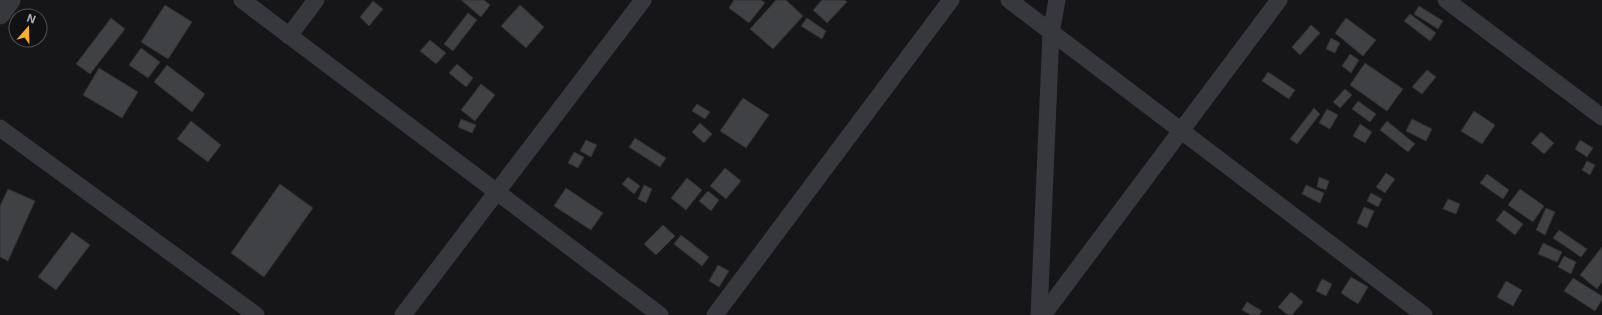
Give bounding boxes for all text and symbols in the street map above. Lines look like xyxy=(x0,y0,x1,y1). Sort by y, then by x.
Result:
north arrow xyxy=(8,8,48,48)
text: N xyxy=(25,11,38,27)

